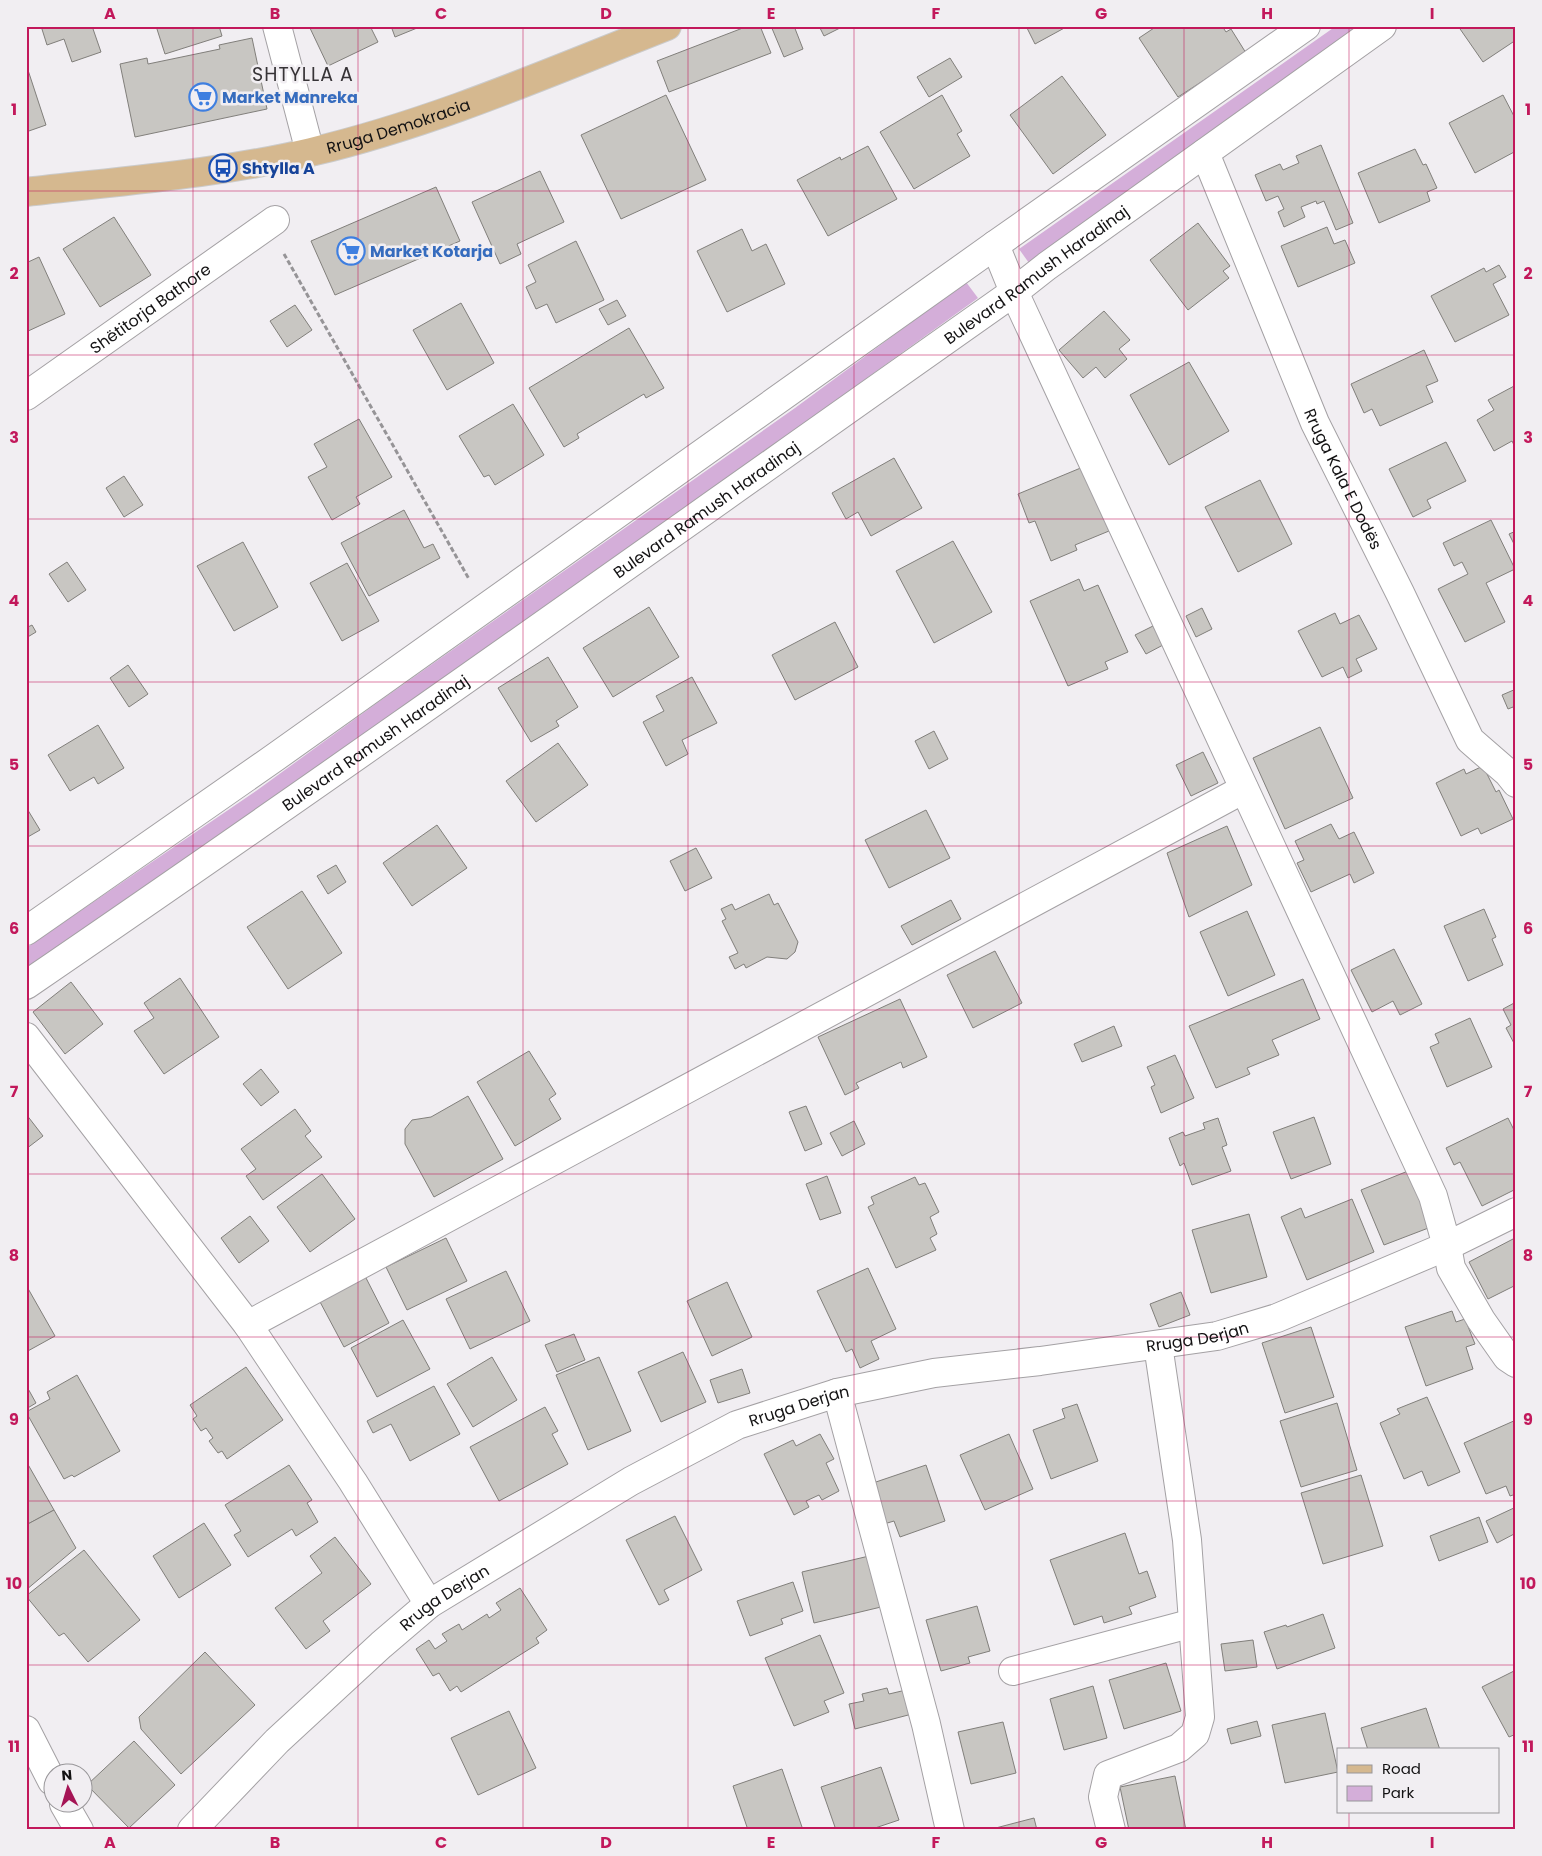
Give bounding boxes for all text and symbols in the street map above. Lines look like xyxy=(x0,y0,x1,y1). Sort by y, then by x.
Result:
text: A xyxy=(104,2,116,25)
text: B xyxy=(270,2,280,25)
text: C xyxy=(435,2,447,25)
text: D xyxy=(600,2,612,25)
text: E xyxy=(767,2,775,25)
text: F xyxy=(932,2,941,25)
text: G xyxy=(1095,2,1107,25)
text: H xyxy=(1261,2,1273,25)
text: I xyxy=(1430,2,1434,25)
district label: SHTYLLA A xyxy=(252,61,354,88)
supermarket icon: Market Manreka xyxy=(188,82,218,112)
place label: Market Manreka xyxy=(222,86,358,109)
street label: Rruga Demokracia xyxy=(324,93,473,159)
text: 1 xyxy=(11,98,17,121)
text: 1 xyxy=(1525,98,1531,121)
bus stop icon: Shtylla A xyxy=(208,153,238,183)
place label: Shtylla A xyxy=(242,157,315,180)
street label: Bulevard Ramush Haradinaj xyxy=(939,200,1133,350)
supermarket icon: Market Kotarja xyxy=(336,236,366,266)
place label: Market Kotarja xyxy=(370,240,493,263)
street label: Shëtitorja Bathore xyxy=(85,257,215,359)
text: 2 xyxy=(9,262,19,285)
text: 2 xyxy=(1523,262,1533,285)
street label: Rruga Kala E Dodës xyxy=(1299,405,1388,553)
text: 3 xyxy=(9,426,19,449)
text: 3 xyxy=(1523,426,1533,449)
street label: Bulevard Ramush Haradinaj xyxy=(608,436,804,583)
text: 4 xyxy=(9,589,20,612)
text: 4 xyxy=(1523,589,1534,612)
street label: Bulevard Ramush Haradinaj xyxy=(277,669,473,816)
text: 5 xyxy=(9,753,19,776)
text: 5 xyxy=(1523,753,1533,776)
text: 6 xyxy=(9,917,19,940)
text: 6 xyxy=(1523,917,1533,940)
text: 7 xyxy=(10,1080,19,1103)
text: 7 xyxy=(1524,1080,1533,1103)
text: 8 xyxy=(9,1244,19,1267)
text: 8 xyxy=(1523,1244,1533,1267)
street label: Rruga Derjan xyxy=(1144,1316,1251,1357)
street label: Rruga Derjan xyxy=(746,1379,851,1432)
text: 9 xyxy=(9,1408,19,1431)
text: 9 xyxy=(1523,1408,1533,1431)
street label: Rruga Derjan xyxy=(394,1559,493,1636)
text: 10 xyxy=(6,1572,22,1595)
text: 10 xyxy=(1520,1572,1536,1595)
text: 11 xyxy=(8,1735,20,1758)
text: 11 xyxy=(1522,1735,1534,1758)
legend xyxy=(1337,1748,1500,1814)
text: Road xyxy=(1382,1758,1421,1779)
north arrow xyxy=(42,1764,92,1814)
text: N xyxy=(61,1765,73,1785)
text: Park xyxy=(1382,1782,1414,1803)
text: A xyxy=(104,1831,116,1854)
text: B xyxy=(270,1831,280,1854)
text: C xyxy=(435,1831,447,1854)
text: D xyxy=(600,1831,612,1854)
text: E xyxy=(767,1831,775,1854)
text: F xyxy=(932,1831,941,1854)
text: G xyxy=(1095,1831,1107,1854)
text: H xyxy=(1261,1831,1273,1854)
text: I xyxy=(1430,1831,1434,1854)

